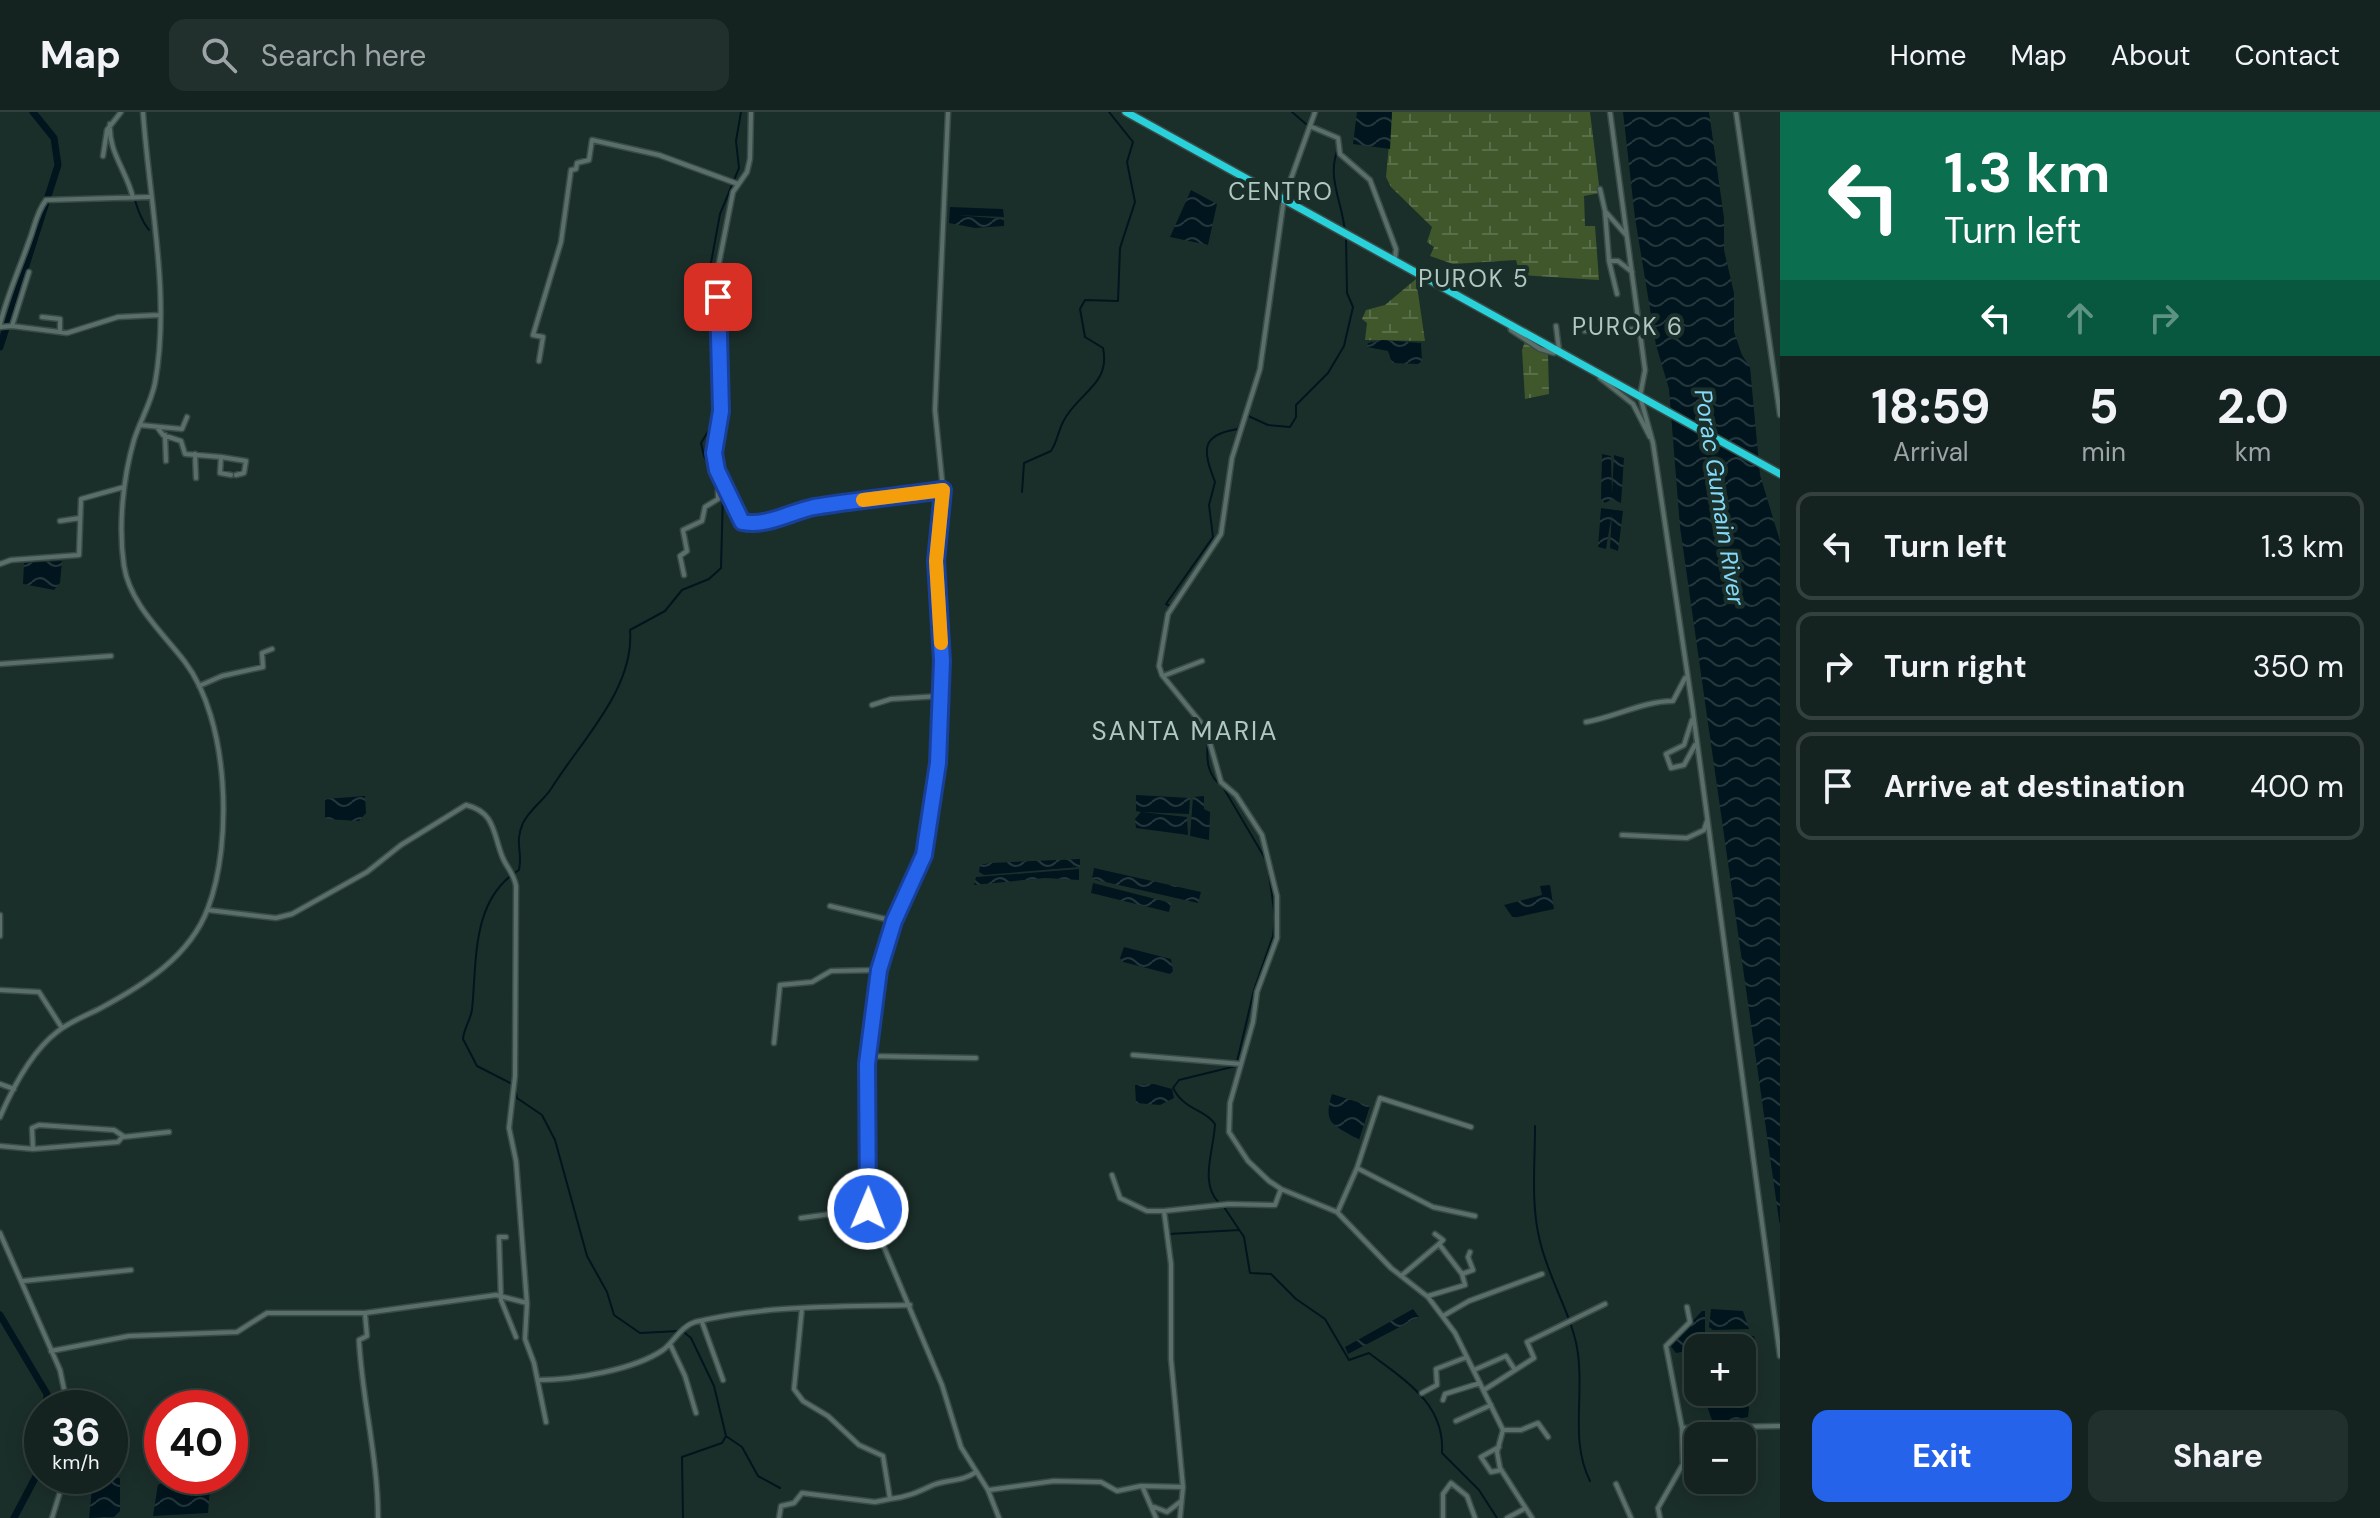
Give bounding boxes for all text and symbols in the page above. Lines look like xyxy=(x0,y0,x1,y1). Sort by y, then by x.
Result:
search box xyxy=(169,19,729,91)
text: Map xyxy=(40,30,121,80)
icon: search xyxy=(197,33,241,77)
text: Search here xyxy=(261,36,426,75)
text: Home xyxy=(1890,37,1966,74)
text: Map xyxy=(2010,37,2067,74)
text: About xyxy=(2111,37,2190,74)
text: Contact xyxy=(2234,37,2340,74)
text: 1.3 km xyxy=(1944,136,2111,209)
icon: left xyxy=(1812,144,1916,248)
district label: CENTRO xyxy=(1228,176,1334,207)
text: Turn left xyxy=(1944,207,2081,254)
pin xyxy=(684,263,752,331)
district label: PUROK 5 xyxy=(1418,263,1530,294)
icon: arrive xyxy=(696,275,740,319)
icon: left xyxy=(1974,296,2018,340)
icon: ahead xyxy=(2058,296,2102,340)
icon: right xyxy=(2142,296,2186,340)
district label: PUROK 6 xyxy=(1572,311,1684,342)
text: 18:59 xyxy=(1871,375,1990,438)
text: 5 xyxy=(2089,375,2119,438)
text: 2.0 xyxy=(2217,375,2289,438)
water label: Porac Gumain River xyxy=(1688,387,1753,608)
text: Arrival xyxy=(1893,435,1969,469)
text: min xyxy=(2082,435,2126,469)
text: km xyxy=(2235,435,2271,469)
icon: left xyxy=(1816,524,1860,568)
text: Turn left xyxy=(1884,527,2007,566)
text: 1.3 km xyxy=(2261,527,2344,566)
icon: right xyxy=(1816,644,1860,688)
text: Turn right xyxy=(1884,647,2027,686)
text: 350 m xyxy=(2253,647,2344,686)
district label: SANTA MARIA xyxy=(1092,714,1278,748)
icon: arrive xyxy=(1816,764,1860,808)
text: Arrive at destination xyxy=(1884,767,2185,806)
text: 400 m xyxy=(2250,767,2344,806)
position arrow xyxy=(826,1167,910,1251)
map controls xyxy=(1684,1334,1756,1494)
button: + xyxy=(1684,1334,1756,1406)
speed limit sign: 40 xyxy=(144,1390,248,1494)
text: 36 xyxy=(51,1406,101,1458)
button: Exit xyxy=(1812,1410,2072,1502)
button: Share xyxy=(2088,1410,2348,1502)
button: − xyxy=(1684,1422,1756,1494)
text: km/h xyxy=(52,1449,100,1475)

